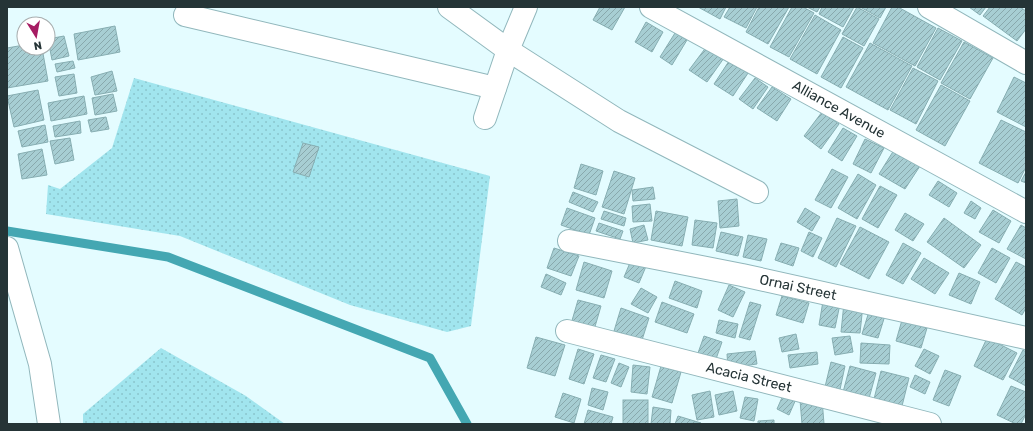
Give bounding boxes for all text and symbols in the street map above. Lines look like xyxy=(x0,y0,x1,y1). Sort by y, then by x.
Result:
north arrow xyxy=(16,16,56,56)
text: N xyxy=(33,38,43,52)
street label: Alliance Avenue xyxy=(789,77,888,142)
street label: Ornai Street xyxy=(758,271,838,304)
street label: Acacia Street xyxy=(704,359,794,396)

